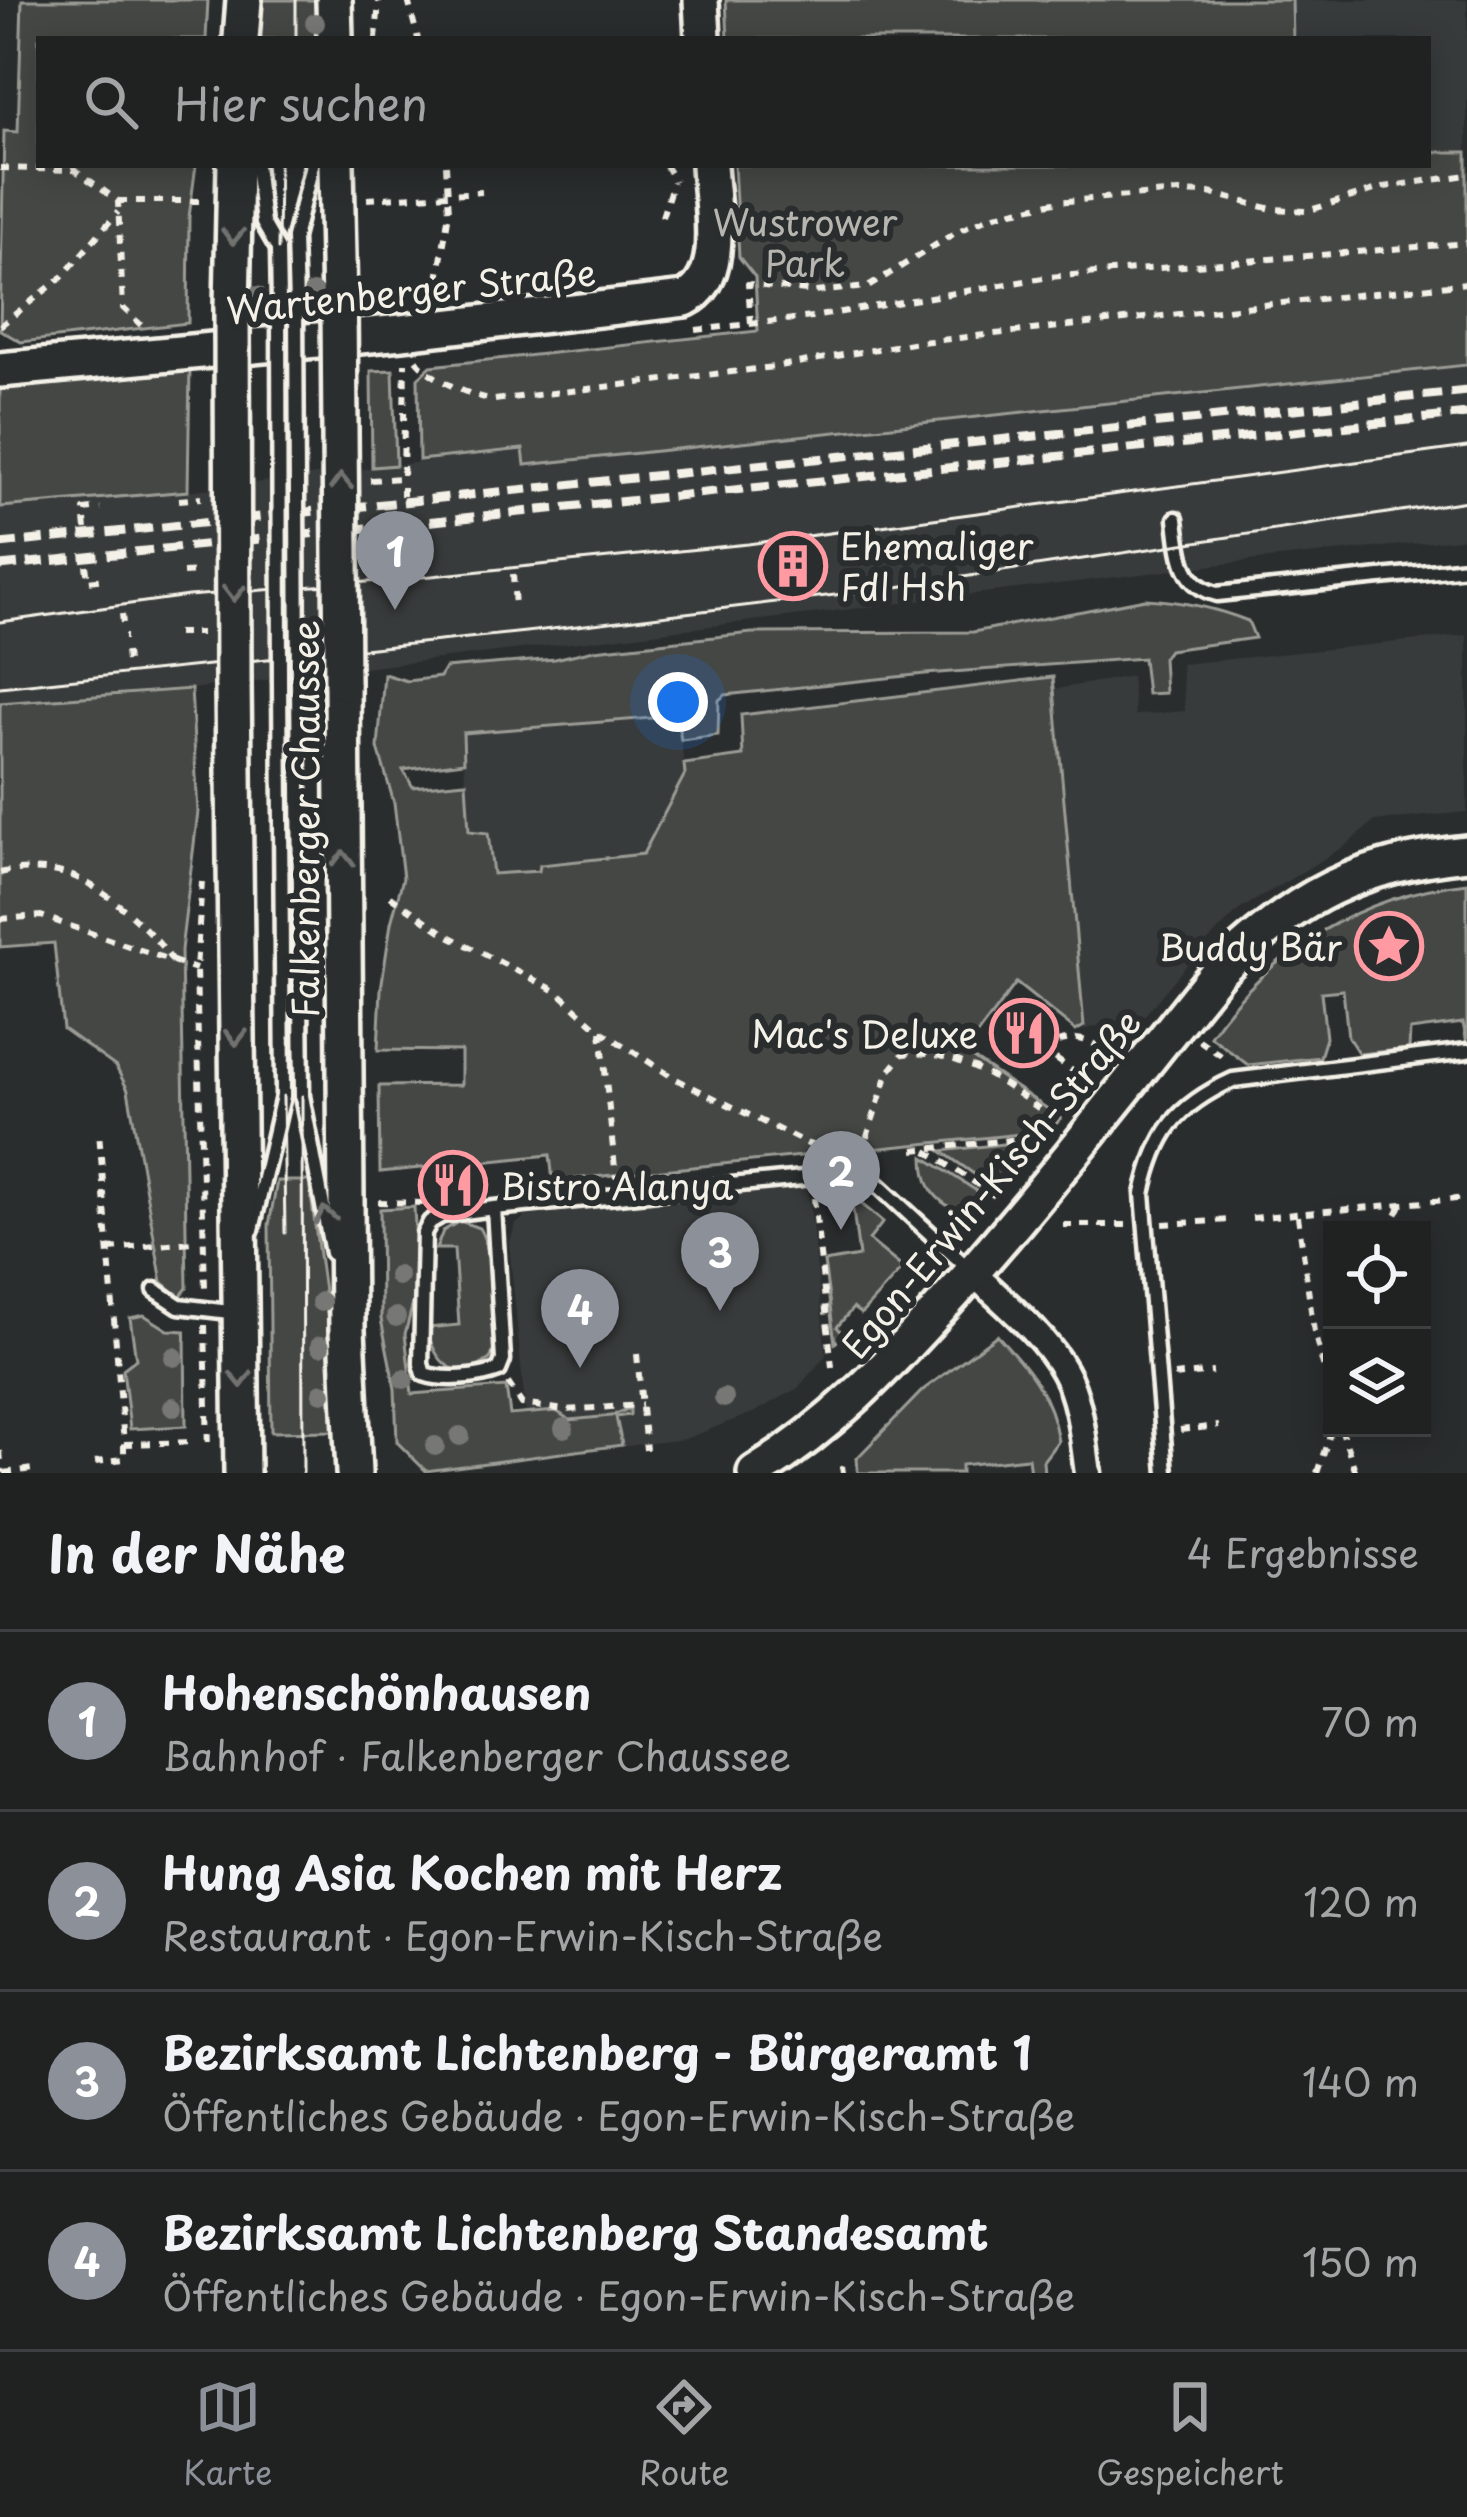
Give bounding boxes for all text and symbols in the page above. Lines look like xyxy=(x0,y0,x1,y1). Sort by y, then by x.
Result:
search box xyxy=(36,36,1431,168)
text: Hier suchen xyxy=(174,68,428,136)
icon: search xyxy=(78,69,144,135)
park label: Wustrower Park xyxy=(712,194,898,289)
one-way arrow xyxy=(221,227,247,246)
street label: Wartenberger Straße xyxy=(224,244,598,336)
one-way arrow xyxy=(328,472,354,491)
pin: 1 xyxy=(356,511,434,610)
place label: Ehemaliger Fdl Hsh xyxy=(840,518,1034,613)
building icon: Ehemaliger Fdl Hsh xyxy=(758,531,828,601)
one-way arrow xyxy=(221,584,247,603)
street label: Falkenberger Chaussee xyxy=(277,620,331,1018)
your location xyxy=(648,672,708,732)
one-way arrow xyxy=(331,849,357,868)
place icon: Buddy Bär xyxy=(1354,911,1424,981)
place label: Buddy Bär xyxy=(1159,919,1343,973)
street label: Egon-Erwin-Kisch-Straße xyxy=(827,997,1153,1369)
restaurant icon: Mac's Deluxe xyxy=(989,998,1059,1068)
place label: Mac's Deluxe xyxy=(751,1006,978,1060)
one-way arrow xyxy=(222,1028,248,1047)
pin: 2 xyxy=(802,1131,880,1230)
restaurant icon: Bistro Alanya xyxy=(418,1150,488,1220)
place label: Bistro Alanya xyxy=(500,1158,734,1212)
one-way arrow xyxy=(313,1206,339,1226)
pin: 3 xyxy=(681,1212,759,1311)
map controls xyxy=(1323,1221,1431,1437)
button: locate xyxy=(1323,1221,1431,1329)
pin: 4 xyxy=(541,1269,619,1368)
button: layers xyxy=(1323,1329,1431,1437)
one-way arrow xyxy=(227,1370,253,1389)
text: In der Nähe xyxy=(48,1513,345,1590)
text: 4 Ergebnisse xyxy=(1187,1522,1419,1581)
text: Hohenschönhausen xyxy=(162,1657,591,1725)
text: 1 xyxy=(78,1691,96,1750)
text: 70 m xyxy=(1321,1691,1419,1750)
text: Bahnhof · Falkenberger Chaussee xyxy=(162,1725,791,1784)
text: Hung Asia Kochen mit Herz xyxy=(162,1837,782,1905)
text: 2 xyxy=(73,1871,101,1930)
text: 120 m xyxy=(1303,1871,1419,1930)
text: Restaurant · Egon-Erwin-Kisch-Straße xyxy=(162,1905,883,1964)
text: Bezirksamt Lichtenberg - Bürgeramt 1 xyxy=(162,2017,1031,2085)
text: 3 xyxy=(74,2051,100,2110)
text: 140 m xyxy=(1302,2051,1419,2110)
text: Öffentliches Gebäude · Egon-Erwin-Kisch-Straße xyxy=(162,2085,1075,2144)
text: Bezirksamt Lichtenberg Standesamt xyxy=(162,2197,988,2265)
text: 4 xyxy=(74,2231,100,2290)
text: 150 m xyxy=(1302,2231,1419,2290)
text: Öffentliches Gebäude · Egon-Erwin-Kisch-Straße xyxy=(162,2265,1075,2324)
tab: Karte xyxy=(183,2374,273,2496)
tab: Route xyxy=(639,2374,730,2496)
tab: Gespeichert xyxy=(1096,2374,1284,2496)

